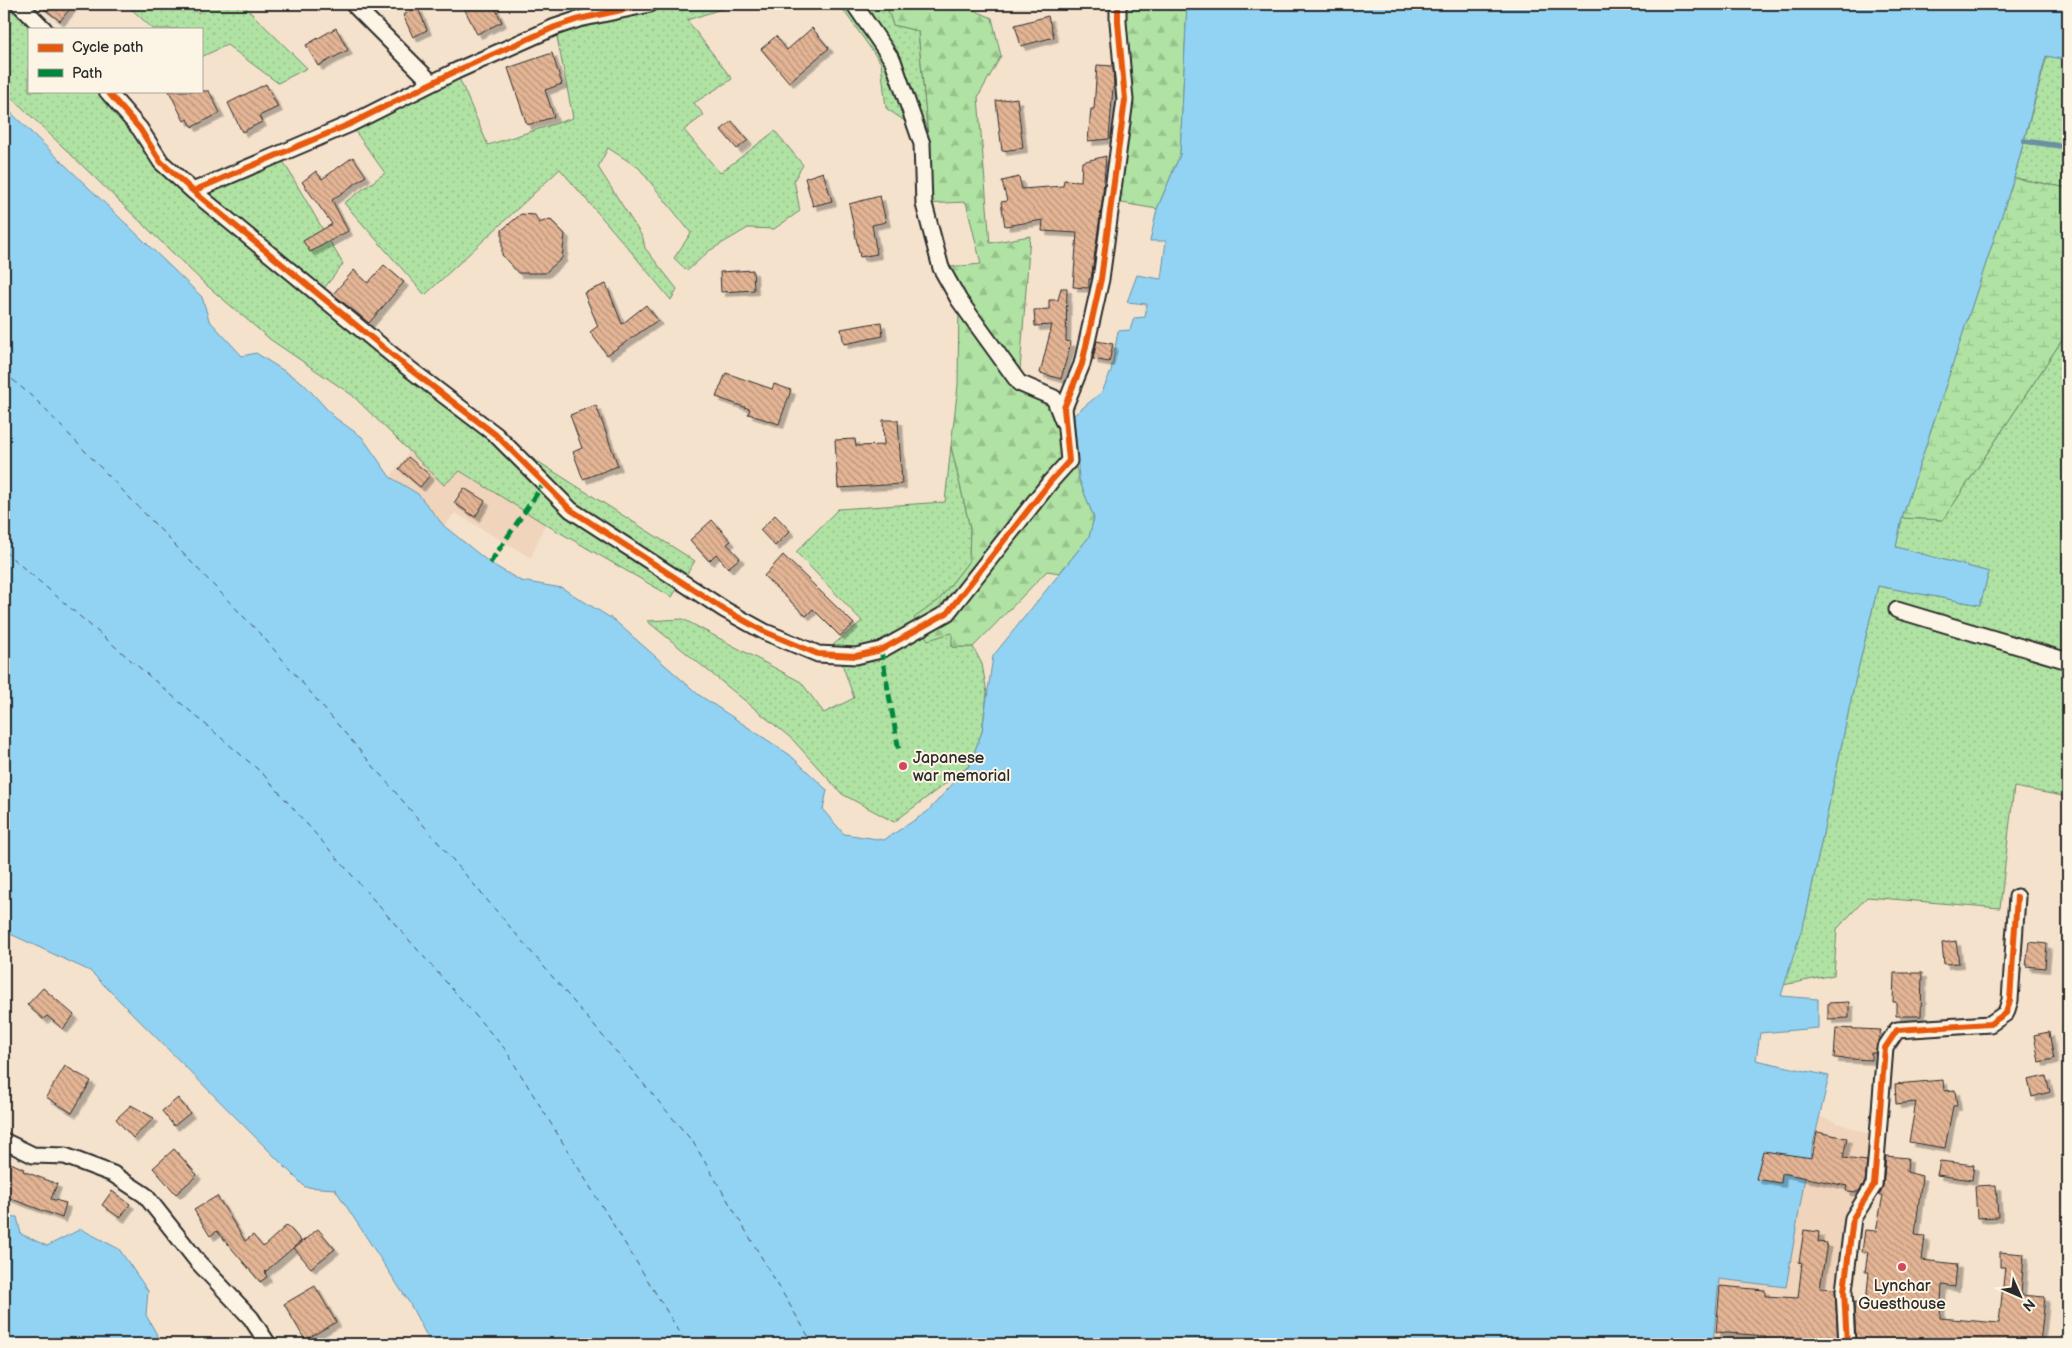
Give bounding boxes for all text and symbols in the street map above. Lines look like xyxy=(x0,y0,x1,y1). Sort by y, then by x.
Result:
legend xyxy=(28,28,202,92)
text: Cycle path xyxy=(72,38,143,57)
text: Path xyxy=(72,64,102,83)
place label: Japanese war memorial xyxy=(913,749,1010,786)
marker: Japanese war memorial xyxy=(897,760,909,772)
marker: Lynchar Guesthouse xyxy=(1896,1261,1908,1273)
north arrow xyxy=(1994,1270,2044,1320)
place label: Lynchar Guesthouse xyxy=(1858,1277,1946,1314)
text: N xyxy=(2019,1295,2039,1315)

